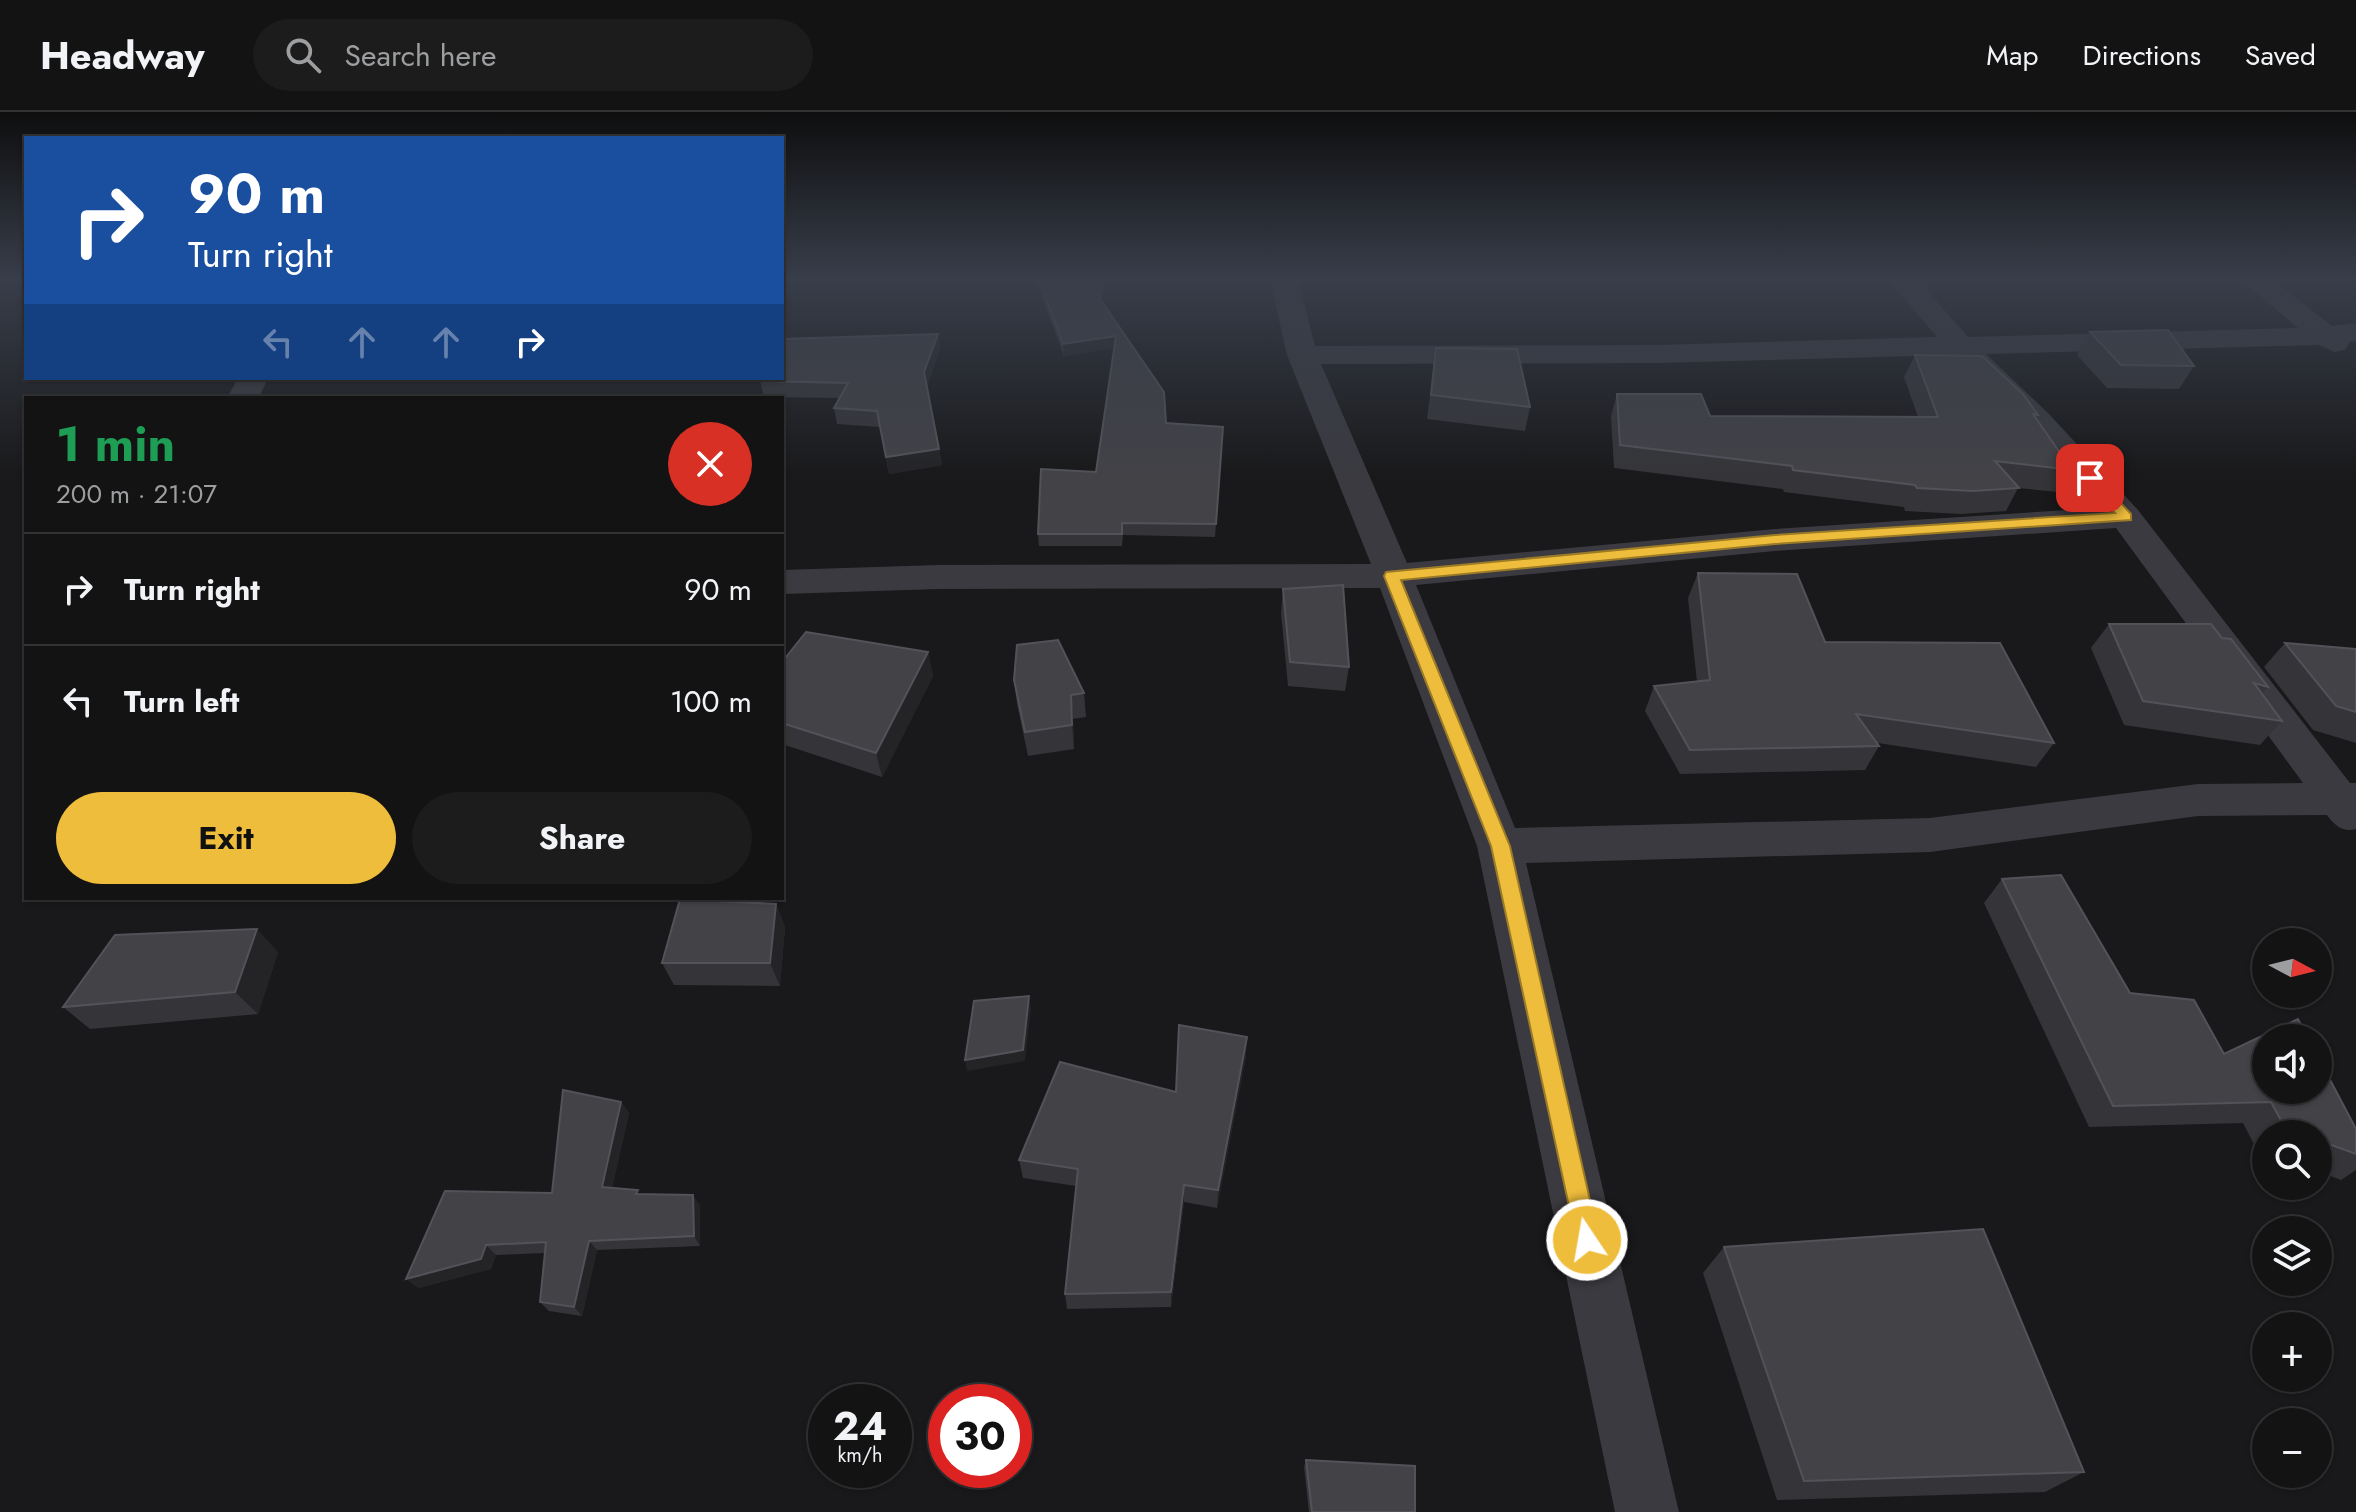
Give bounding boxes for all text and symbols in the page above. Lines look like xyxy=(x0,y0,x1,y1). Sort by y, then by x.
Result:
search box xyxy=(253,19,813,91)
text: Headway xyxy=(40,28,205,83)
icon: search xyxy=(281,33,325,77)
text: Search here xyxy=(345,34,496,77)
text: Map xyxy=(1986,35,2038,76)
text: Directions xyxy=(2082,35,2201,76)
text: Saved xyxy=(2245,35,2316,76)
text: 90 m xyxy=(188,153,325,234)
icon: right xyxy=(56,168,160,272)
text: Turn right xyxy=(188,228,333,280)
icon: left xyxy=(256,320,300,364)
icon: ahead xyxy=(340,320,384,364)
icon: ahead xyxy=(424,320,468,364)
icon: right xyxy=(508,320,552,364)
text: 1 min xyxy=(56,410,175,479)
button: close xyxy=(668,422,752,506)
pin xyxy=(2056,444,2124,512)
icon: arrive xyxy=(2068,456,2112,500)
text: 200 m · 21:07 xyxy=(56,475,217,513)
icon: right xyxy=(56,567,100,611)
text: Turn right xyxy=(124,568,260,611)
text: 90 m xyxy=(684,568,752,611)
icon: left xyxy=(56,679,100,723)
text: Turn left xyxy=(124,680,239,723)
text: 100 m xyxy=(670,680,752,723)
button: Exit xyxy=(56,792,396,884)
button: Share xyxy=(412,792,752,884)
north arrow xyxy=(2252,928,2332,1008)
map controls xyxy=(2252,928,2332,1488)
button: sound xyxy=(2252,1024,2332,1104)
button: search xyxy=(2252,1120,2332,1200)
position arrow xyxy=(1545,1198,1629,1282)
button: layers xyxy=(2252,1216,2332,1296)
button: + xyxy=(2252,1312,2332,1392)
speed limit sign: 30 xyxy=(928,1384,1032,1488)
text: 24 xyxy=(833,1397,887,1455)
button: − xyxy=(2252,1408,2332,1488)
text: km/h xyxy=(837,1441,883,1470)

